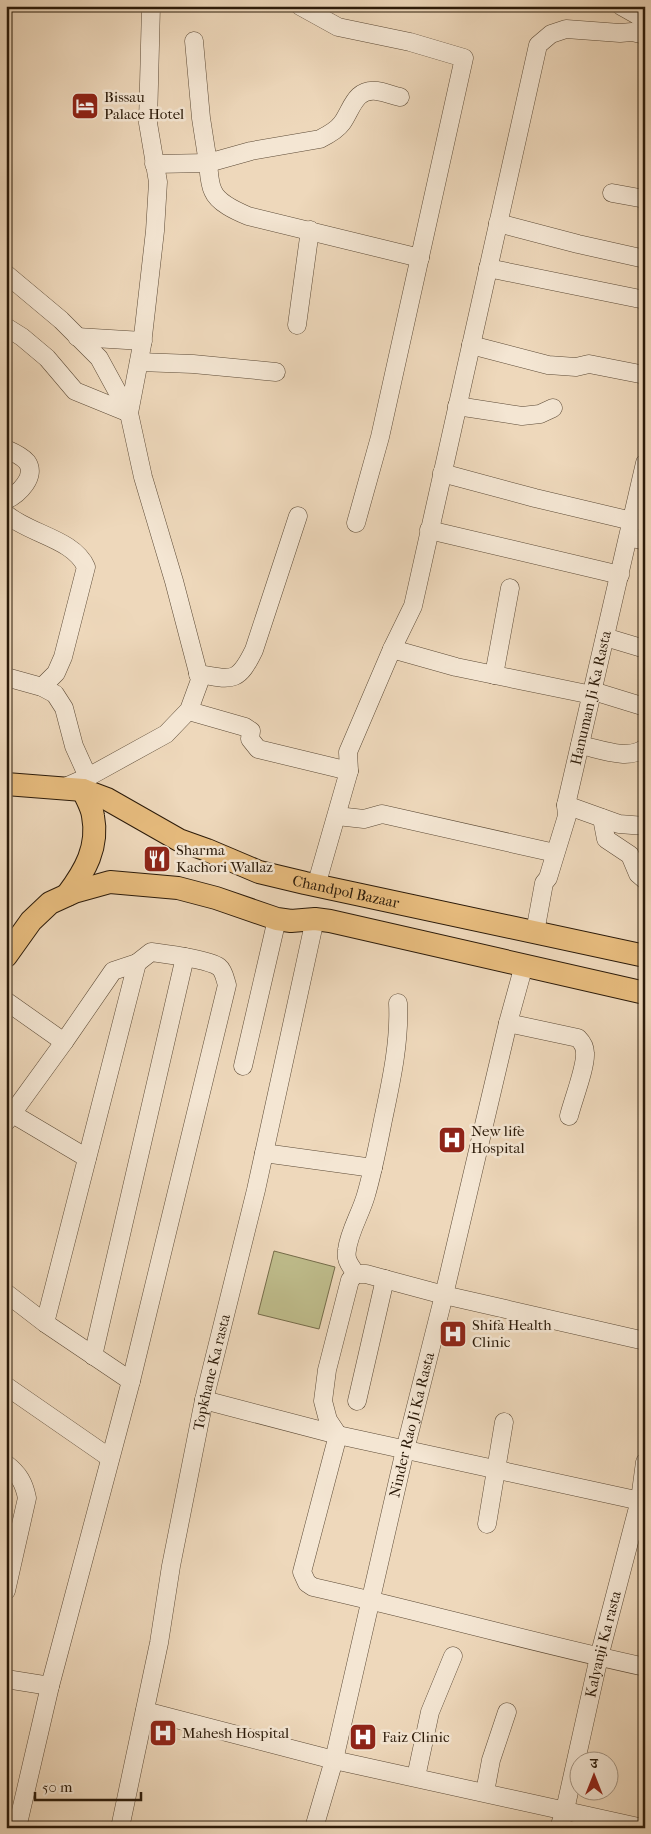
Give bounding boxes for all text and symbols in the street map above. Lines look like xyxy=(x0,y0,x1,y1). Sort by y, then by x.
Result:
place label: Bissau Palace Hotel xyxy=(104,88,184,123)
hotel icon: Bissau Palace Hotel xyxy=(70,91,100,121)
street label: Hanuman Ji Ka Rasta xyxy=(566,628,615,767)
place label: Sharma Kachori Wallaz xyxy=(176,841,273,876)
restaurant icon: Sharma Kachori Wallaz xyxy=(142,844,172,874)
street label: Chandpol Bazaar xyxy=(291,871,402,912)
place label: New life Hospital xyxy=(471,1122,525,1157)
hospital icon: New life Hospital xyxy=(437,1125,467,1155)
street label: Topkhane Ka rasta xyxy=(189,1311,234,1432)
place label: Shifa Health Clinic xyxy=(472,1316,552,1351)
hospital icon: Shifa Health Clinic xyxy=(438,1319,468,1349)
street label: Ninder Rao Ji Ka Rasta xyxy=(385,1349,438,1499)
street label: Kalyanji Ka rasta xyxy=(581,1588,625,1699)
hospital icon: Mahesh Hospital xyxy=(148,1718,178,1748)
hospital icon: Faiz Clinic xyxy=(348,1722,378,1752)
place label: Mahesh Hospital xyxy=(182,1724,289,1742)
place label: Faiz Clinic xyxy=(382,1728,450,1746)
north arrow xyxy=(568,1752,618,1802)
text: उ xyxy=(589,1755,598,1772)
scale bar xyxy=(35,1769,141,1801)
text: 50 m xyxy=(42,1778,73,1796)

